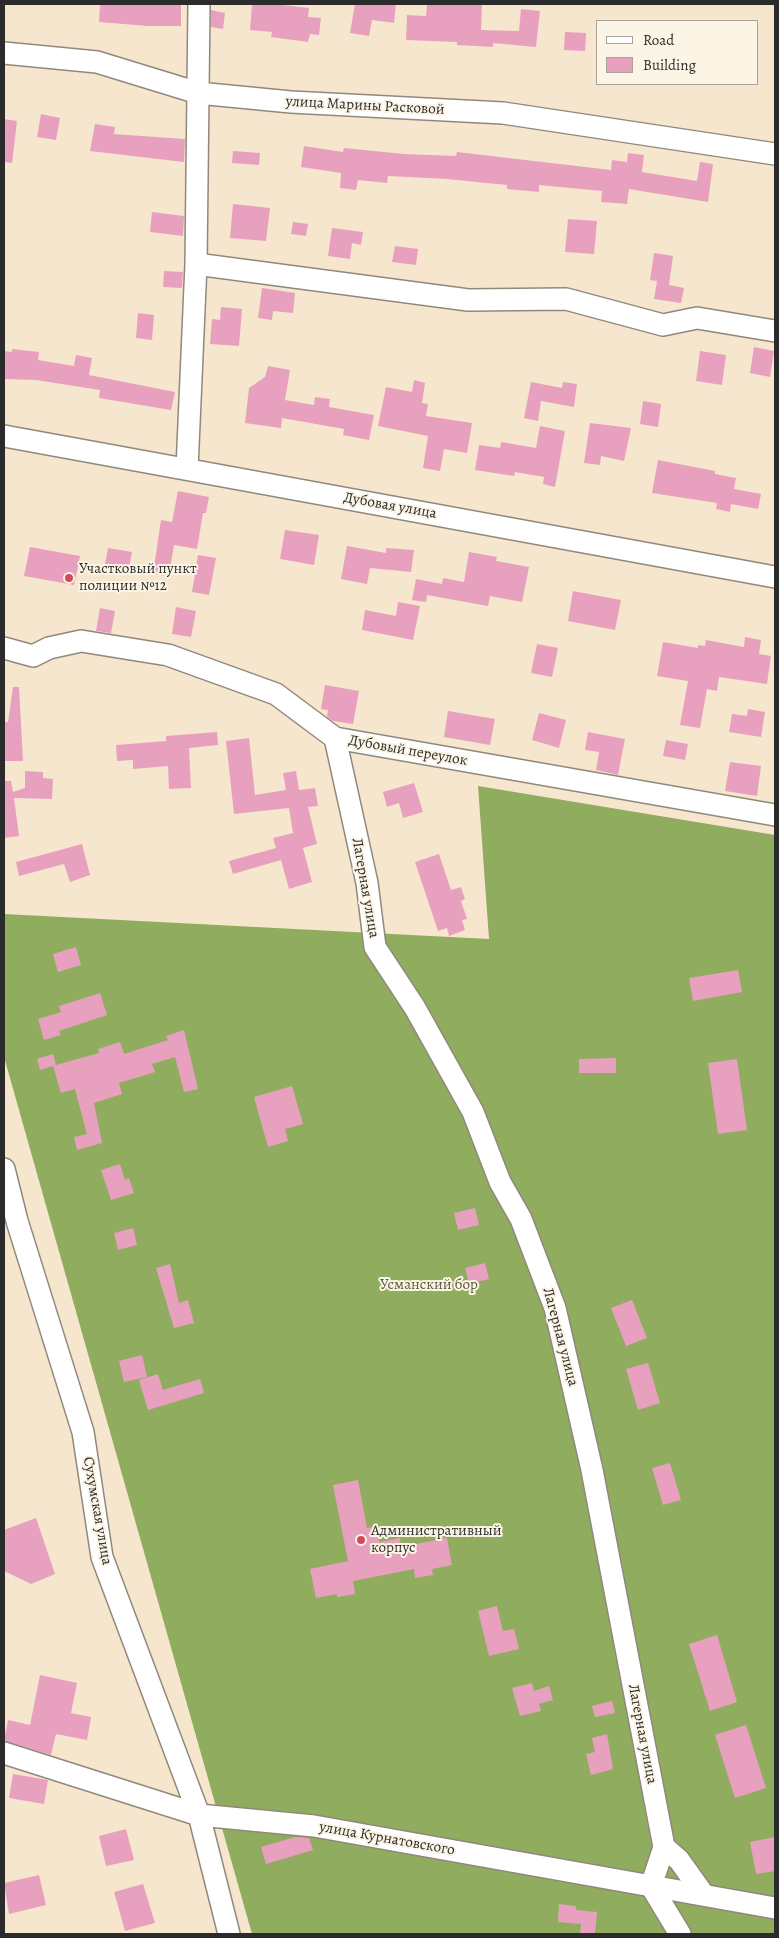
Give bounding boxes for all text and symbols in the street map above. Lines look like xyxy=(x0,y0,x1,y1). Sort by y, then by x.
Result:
legend xyxy=(596,20,759,85)
text: Road xyxy=(643,30,674,50)
text: Building xyxy=(643,55,696,75)
street label: улица Марины Расковой xyxy=(285,93,445,119)
street label: Дубовая улица xyxy=(342,489,438,523)
place label: Участковый пункт полиции №12 xyxy=(79,560,197,595)
marker: Участковый пункт полиции №12 xyxy=(63,572,75,584)
street label: Дубовый переулок xyxy=(347,732,469,770)
street label: Лагерная улица xyxy=(347,836,383,940)
park label: Усманский бор xyxy=(380,1276,478,1294)
street label: Лагерная улица xyxy=(538,1286,582,1388)
street label: Сухумская улица xyxy=(79,1455,115,1567)
place label: Административный корпус xyxy=(371,1522,502,1557)
marker: Административный корпус xyxy=(355,1534,367,1546)
street label: Лагерная улица xyxy=(623,1682,661,1786)
street label: улица Курнатовского xyxy=(318,1818,456,1860)

